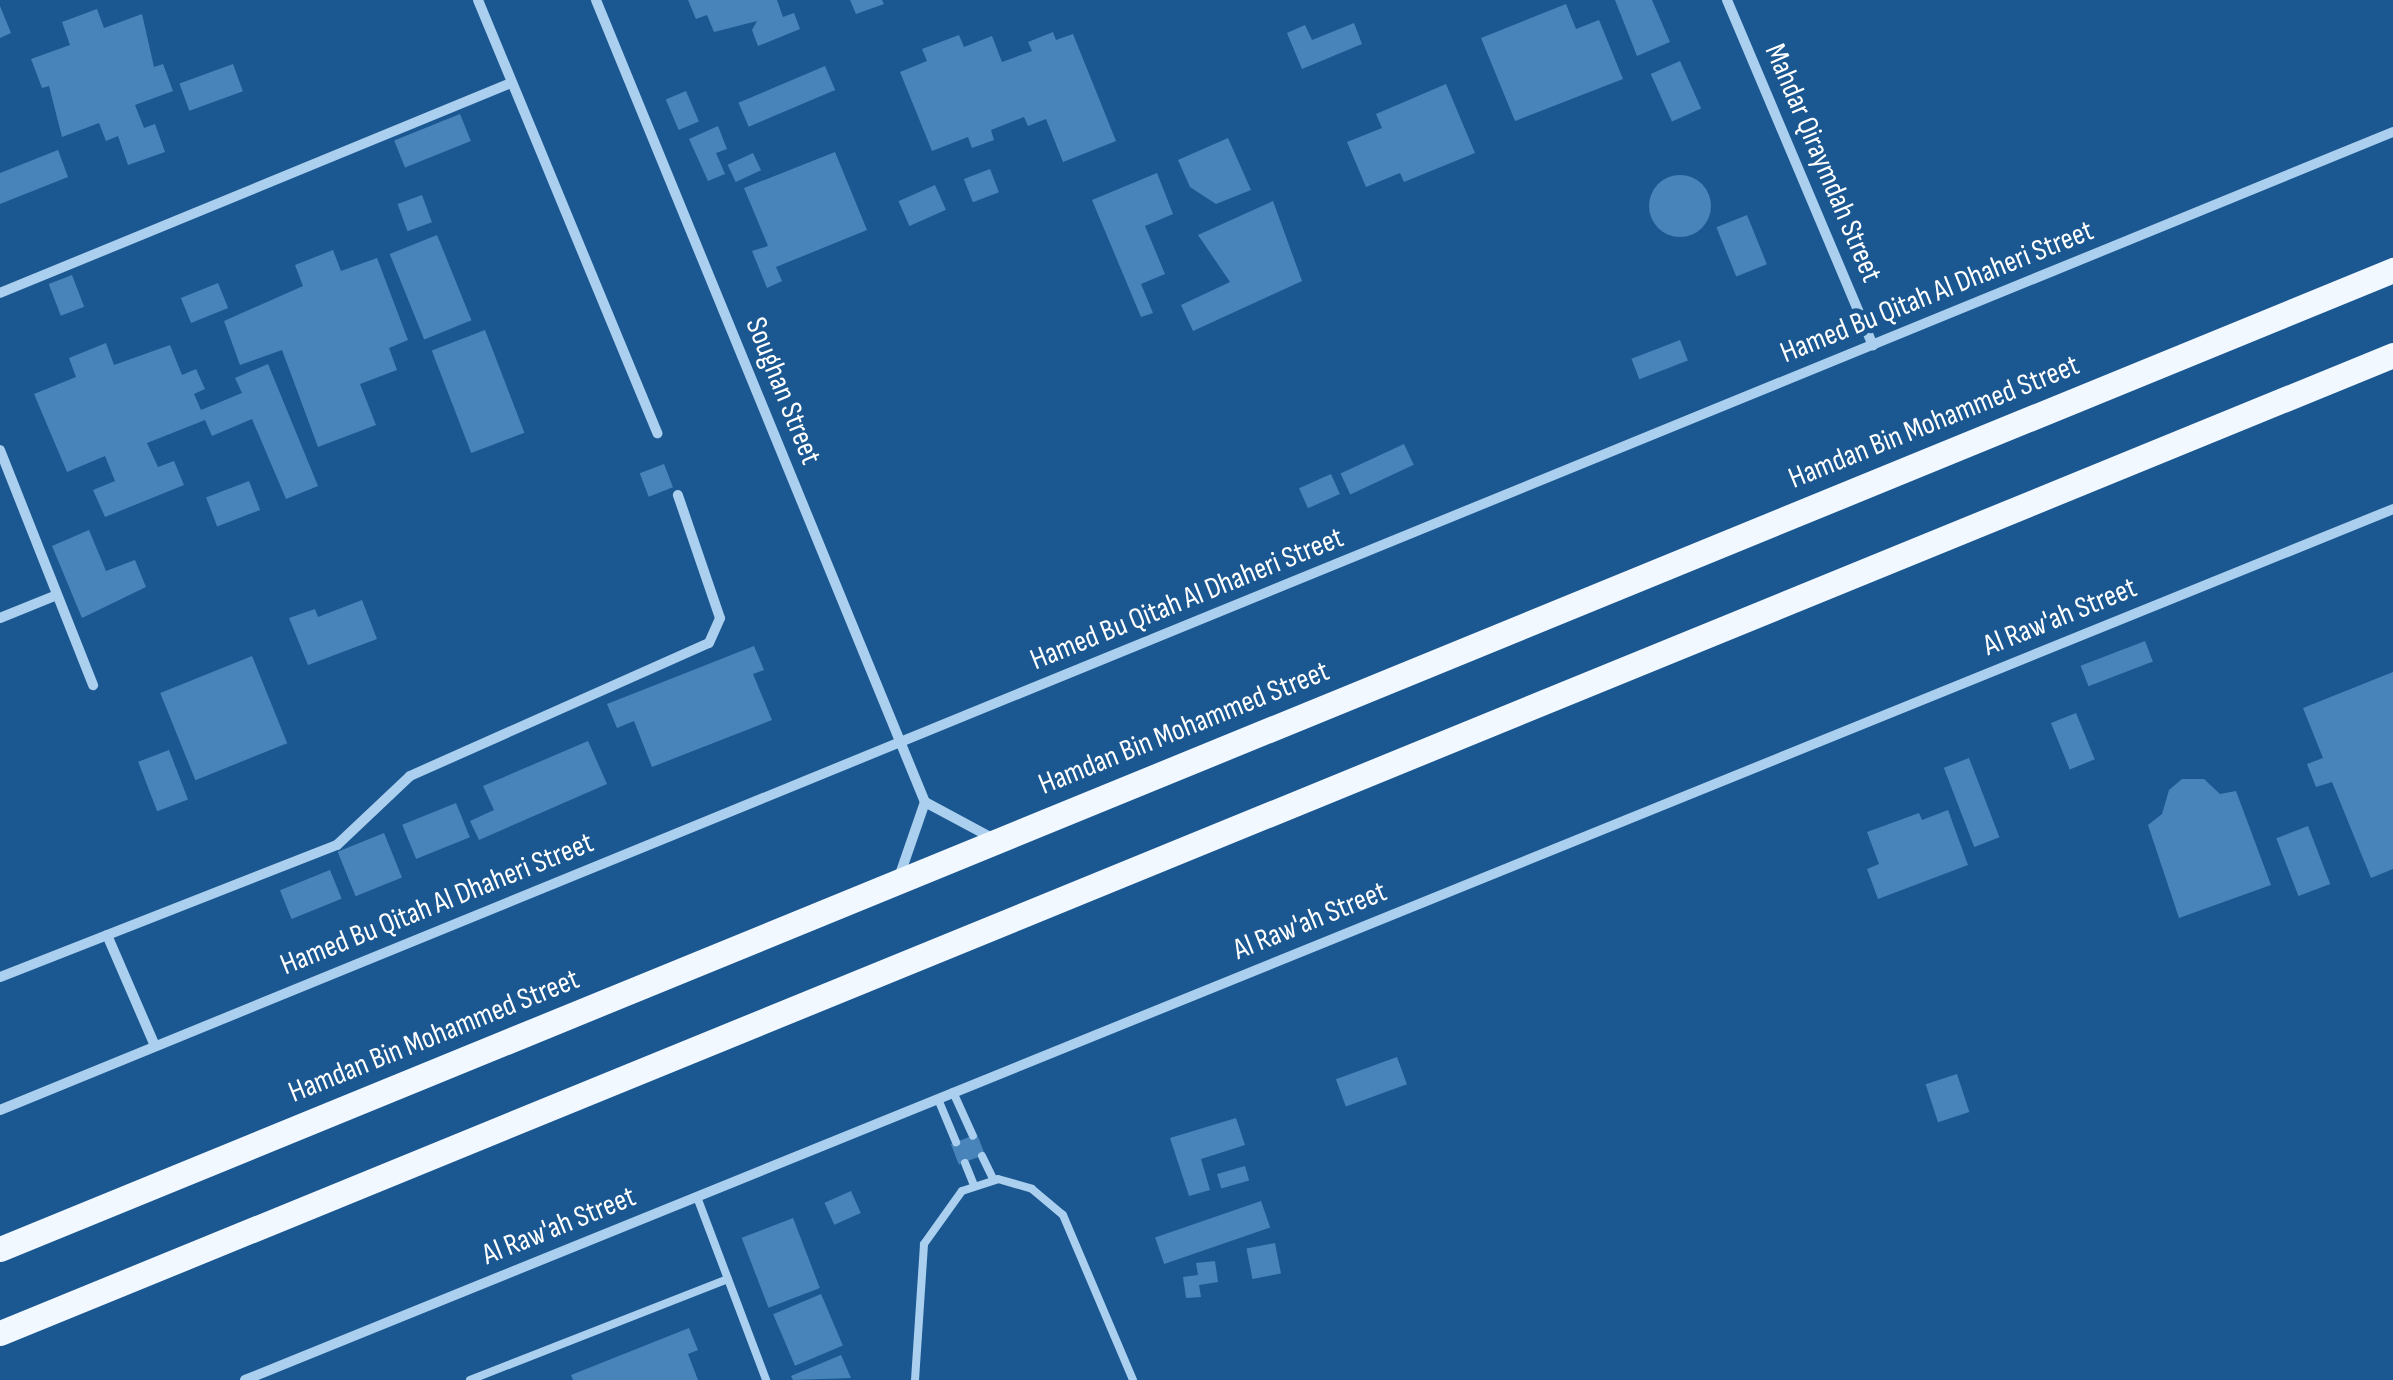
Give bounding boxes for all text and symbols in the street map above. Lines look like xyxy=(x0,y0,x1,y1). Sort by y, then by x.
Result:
street label: Mahdar Qiraymdah Street xyxy=(1757,38,1889,288)
street label: Hamed Bu Qitah Al Dhaheri Street xyxy=(1775,213,2099,371)
street label: Soughan Street xyxy=(737,312,829,470)
street label: Hamdan Bin Mohammed Street xyxy=(1784,347,2084,497)
street label: Hamed Bu Qitah Al Dhaheri Street xyxy=(1025,520,1349,678)
street label: Al Raw'ah Street xyxy=(1978,570,2142,664)
street label: Hamdan Bin Mohammed Street xyxy=(1034,653,1334,803)
street label: Hamed Bu Qitah Al Dhaheri Street xyxy=(275,825,599,983)
street label: Al Raw'ah Street xyxy=(1228,874,1392,968)
street label: Hamdan Bin Mohammed Street xyxy=(284,961,584,1111)
street label: Al Raw'ah Street xyxy=(477,1179,641,1273)

